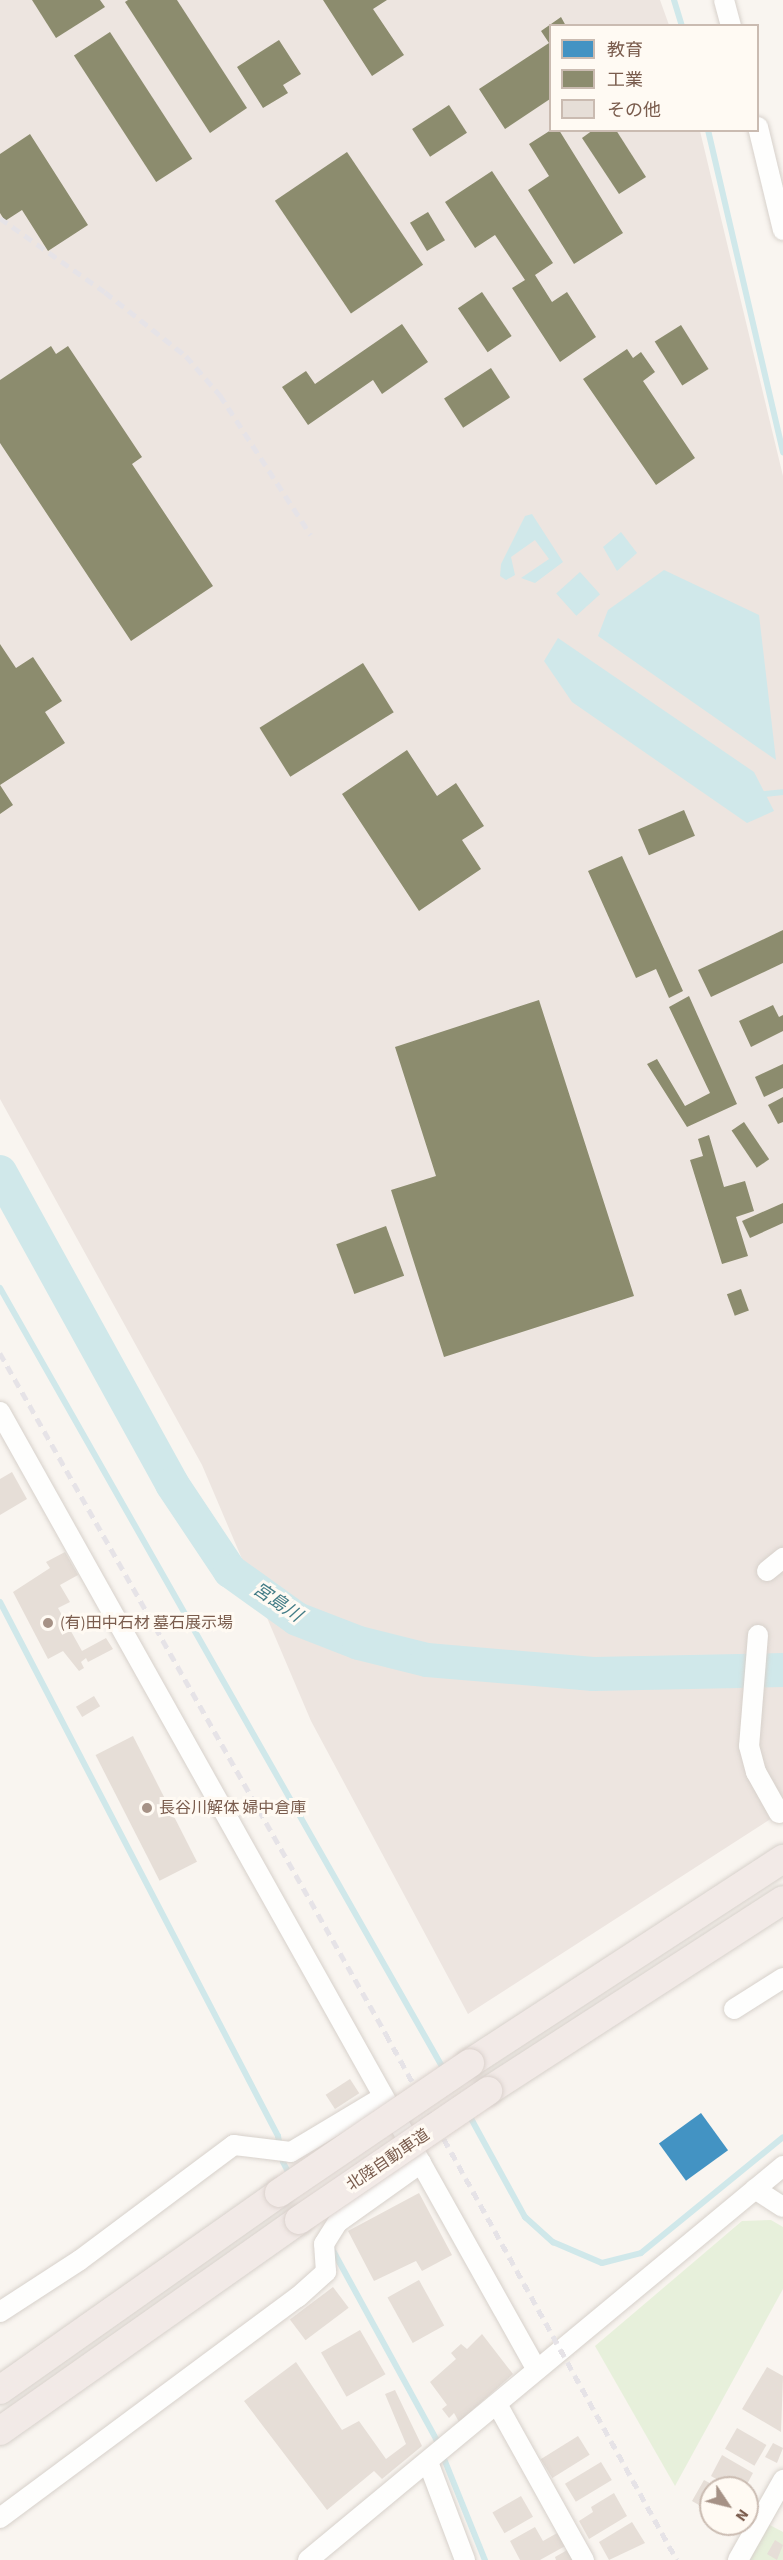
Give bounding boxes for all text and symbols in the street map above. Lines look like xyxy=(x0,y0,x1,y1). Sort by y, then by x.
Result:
legend xyxy=(549,24,759,132)
text: 教育 xyxy=(607,38,643,63)
text: 工業 xyxy=(607,68,643,93)
text: その他 xyxy=(607,98,661,123)
water label: 宮島川 xyxy=(249,1579,305,1627)
place label: (有)田中石材 墓石展示場 xyxy=(60,1613,233,1633)
marker: (有)田中石材 墓石展示場 xyxy=(41,1616,55,1630)
place label: 長谷川解体 婦中倉庫 xyxy=(159,1798,306,1818)
marker: 長谷川解体 婦中倉庫 xyxy=(140,1801,154,1815)
street label: 北陸自動車道 xyxy=(343,2125,433,2195)
north arrow xyxy=(699,2476,759,2536)
text: N xyxy=(730,2505,754,2526)

